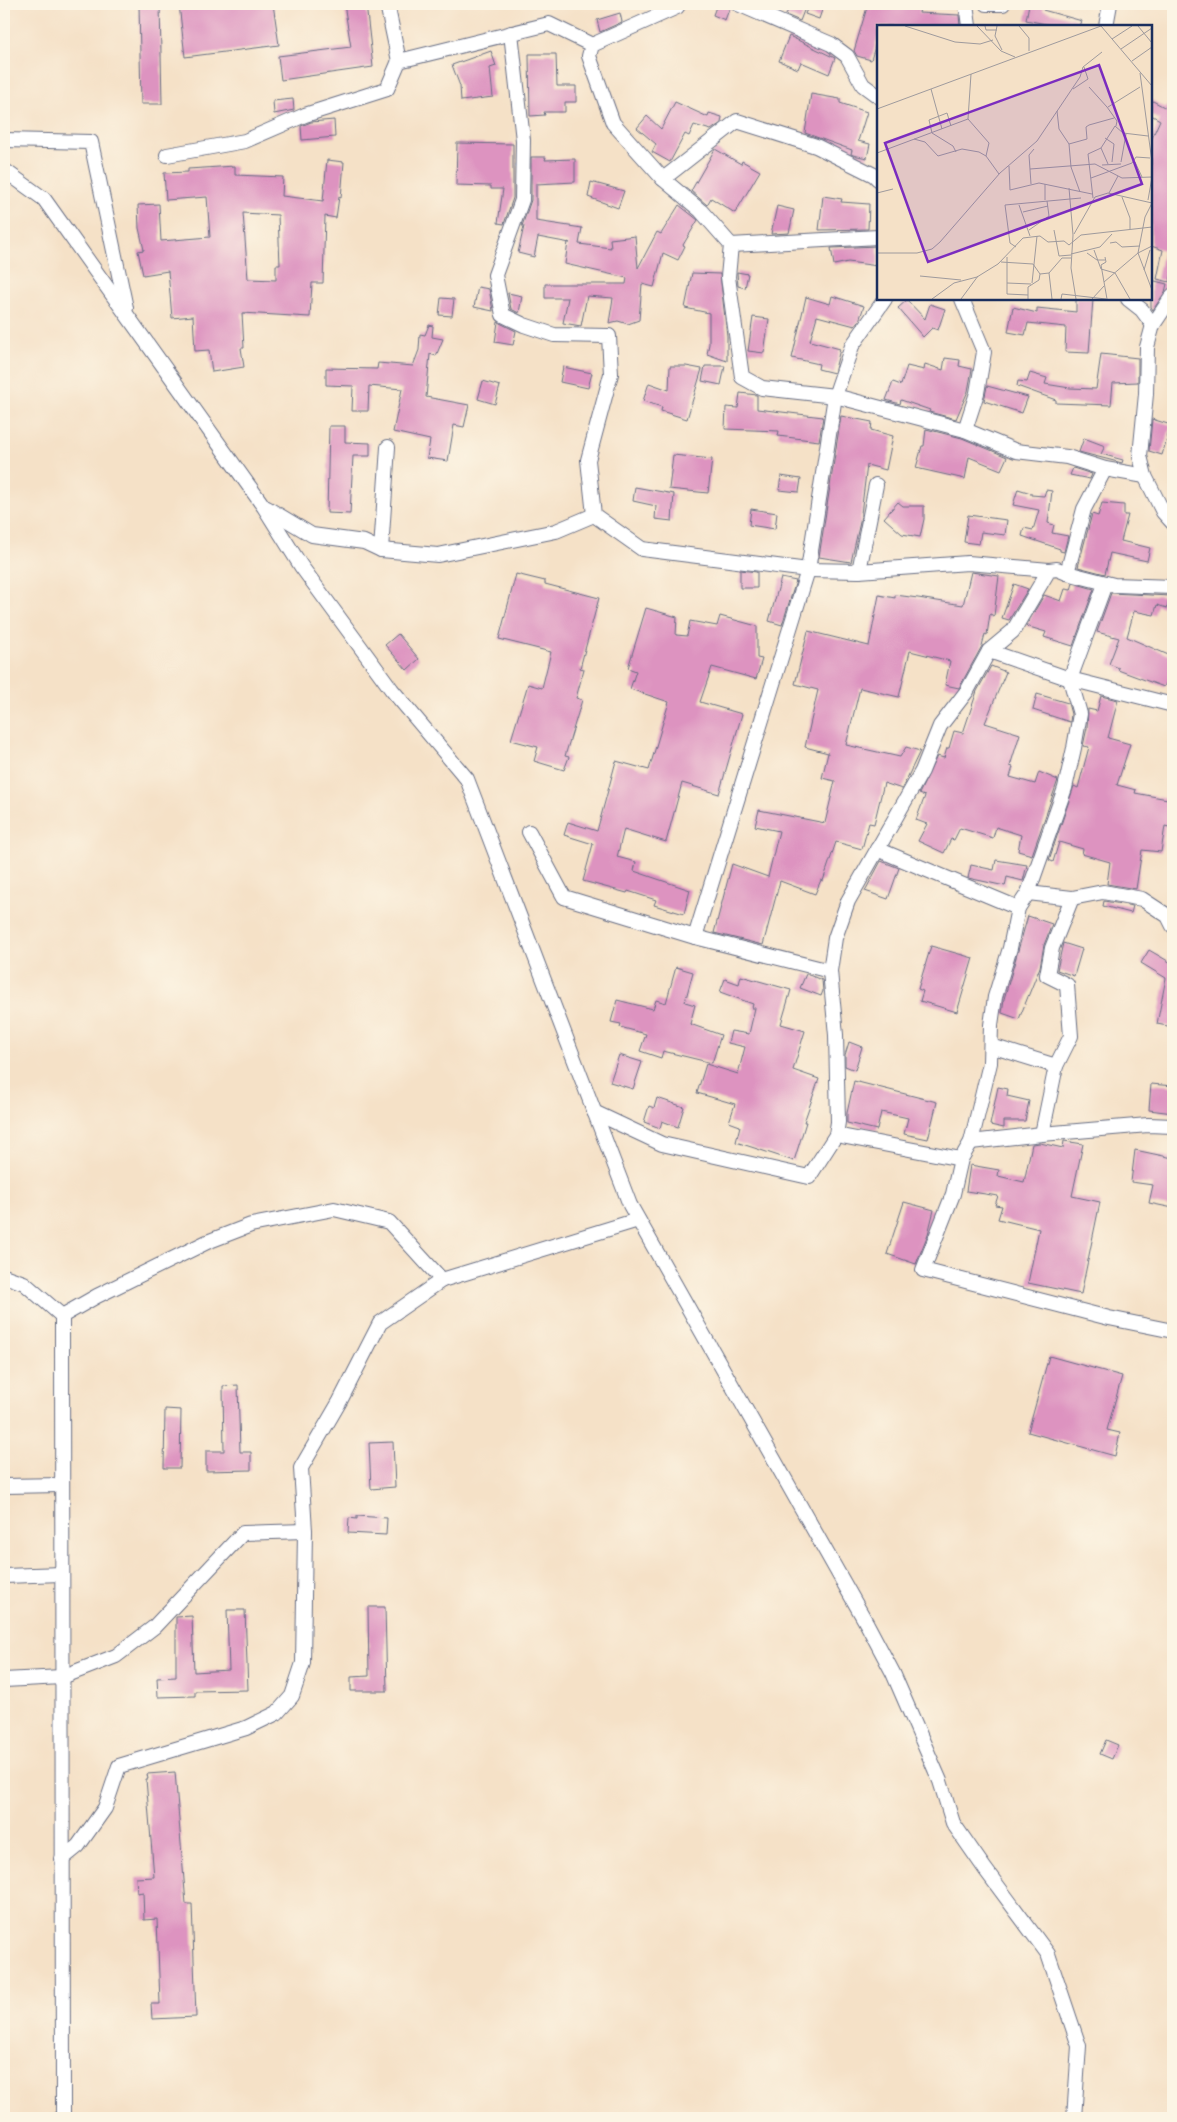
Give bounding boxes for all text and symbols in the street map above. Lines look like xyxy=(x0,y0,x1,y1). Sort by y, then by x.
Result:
inset map xyxy=(877,25,1152,300)

